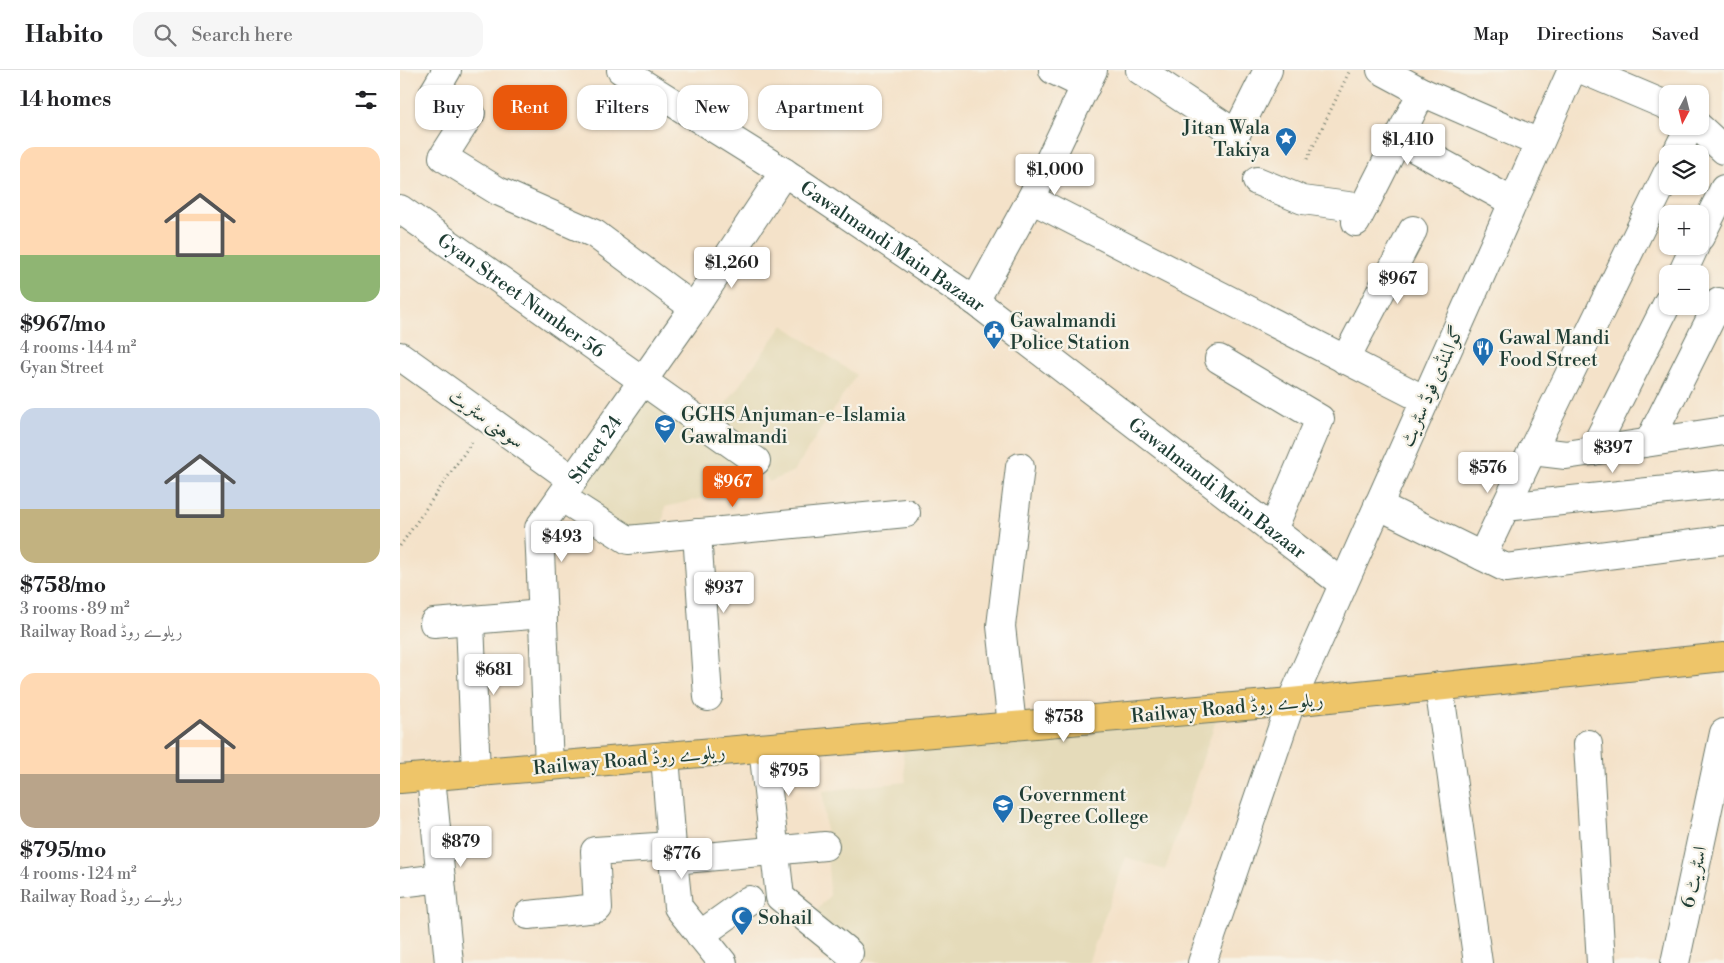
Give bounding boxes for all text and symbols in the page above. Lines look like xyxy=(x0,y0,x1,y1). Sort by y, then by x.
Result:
search box xyxy=(133,12,483,57)
text: Habito xyxy=(25,20,103,50)
icon: search xyxy=(151,21,179,49)
text: Search here xyxy=(191,23,293,47)
text: Map xyxy=(1473,23,1509,46)
text: Directions xyxy=(1537,23,1624,46)
text: Saved xyxy=(1652,23,1699,46)
chip: Buy xyxy=(415,85,483,130)
chip: Rent xyxy=(493,85,567,130)
chip: Filters xyxy=(577,85,667,130)
chip: New xyxy=(677,85,748,130)
chip: Apartment xyxy=(758,85,882,130)
north arrow xyxy=(1659,85,1709,135)
map controls xyxy=(1659,85,1709,315)
icon: filters xyxy=(352,86,380,114)
text: 14 homes xyxy=(20,87,111,113)
place label: Jitan Wala Takiya xyxy=(1181,116,1270,162)
pin: $1,410 xyxy=(1367,124,1449,166)
place icon: Jitan Wala Takiya xyxy=(1274,126,1298,157)
text: $1,410 xyxy=(1382,130,1434,150)
button: layers xyxy=(1659,145,1709,195)
pin: $1,000 xyxy=(1014,154,1096,196)
text: $1,000 xyxy=(1026,160,1084,180)
street label: Gawalmandi Main Bazaar xyxy=(795,176,990,318)
icon: home xyxy=(155,180,245,270)
button: + xyxy=(1659,205,1709,255)
street label: Gyan Street Number 56 xyxy=(433,228,609,363)
pin: $1,260 xyxy=(691,246,773,289)
text: $1,260 xyxy=(705,253,759,273)
pin: $967 xyxy=(1368,262,1428,305)
button: − xyxy=(1659,265,1709,315)
text: $967 xyxy=(1379,269,1417,289)
place label: Gawalmandi Police Station xyxy=(1010,309,1130,355)
text: $967/mo xyxy=(20,312,106,338)
public building icon: Gawalmandi Police Station xyxy=(982,319,1006,350)
street label: گوالمنڈی فوڈ سٹریٹ xyxy=(1395,322,1469,451)
place label: Gawal Mandi Food Street xyxy=(1499,326,1610,372)
restaurant icon: Gawal Mandi Food Street xyxy=(1471,336,1495,367)
text: 4 rooms · 144 m² xyxy=(20,338,136,358)
text: Gyan Street xyxy=(20,358,104,378)
street label: سوہنی سٹریٹ xyxy=(444,384,529,455)
place label: GGHS Anjuman-e-Islamia Gawalmandi xyxy=(681,403,906,449)
street label: Street 24 xyxy=(563,411,628,488)
street label: Gawalmandi Main Bazaar xyxy=(1123,412,1311,564)
school or university icon: GGHS Anjuman-e-Islamia Gawalmandi xyxy=(653,413,677,444)
pin: $397 xyxy=(1583,432,1643,474)
text: $397 xyxy=(1594,438,1632,458)
icon: home xyxy=(155,441,245,531)
pin: $576 xyxy=(1458,452,1518,494)
text: $576 xyxy=(1469,458,1507,478)
pin: $967 xyxy=(703,466,763,508)
text: $967 xyxy=(714,472,752,492)
pin: $493 xyxy=(532,520,592,563)
text: $493 xyxy=(542,527,582,547)
pin: $937 xyxy=(694,572,754,614)
text: $758/mo xyxy=(20,573,106,599)
text: $937 xyxy=(705,578,743,598)
text: 3 rooms · 89 m² xyxy=(20,599,130,619)
text: Railway Road ریلوے روڈ xyxy=(20,622,182,642)
pin: $681 xyxy=(464,654,524,696)
text: $681 xyxy=(475,660,513,680)
street label: Railway Road ریلوے روڈ xyxy=(1130,688,1324,728)
pin: $758 xyxy=(1034,700,1094,743)
icon: home xyxy=(155,706,245,796)
text: $758 xyxy=(1045,707,1083,727)
street label: Railway Road ریلوے روڈ xyxy=(532,740,726,780)
pin: $795 xyxy=(759,754,819,797)
text: $795 xyxy=(770,761,808,781)
place label: Government Degree College xyxy=(1019,783,1149,829)
school or university icon: Government Degree College xyxy=(991,793,1015,824)
pin: $879 xyxy=(431,826,491,868)
text: $879 xyxy=(442,832,480,852)
text: $795/mo xyxy=(20,838,106,864)
pin: $776 xyxy=(652,838,712,880)
text: $776 xyxy=(663,844,701,864)
street label: اسٹریٹ 6 xyxy=(1676,844,1712,910)
text: 4 rooms · 124 m² xyxy=(20,864,137,884)
text: Railway Road ریلوے روڈ xyxy=(20,887,182,907)
mosque icon: Sohail xyxy=(730,905,754,936)
place label: Sohail xyxy=(758,906,813,930)

